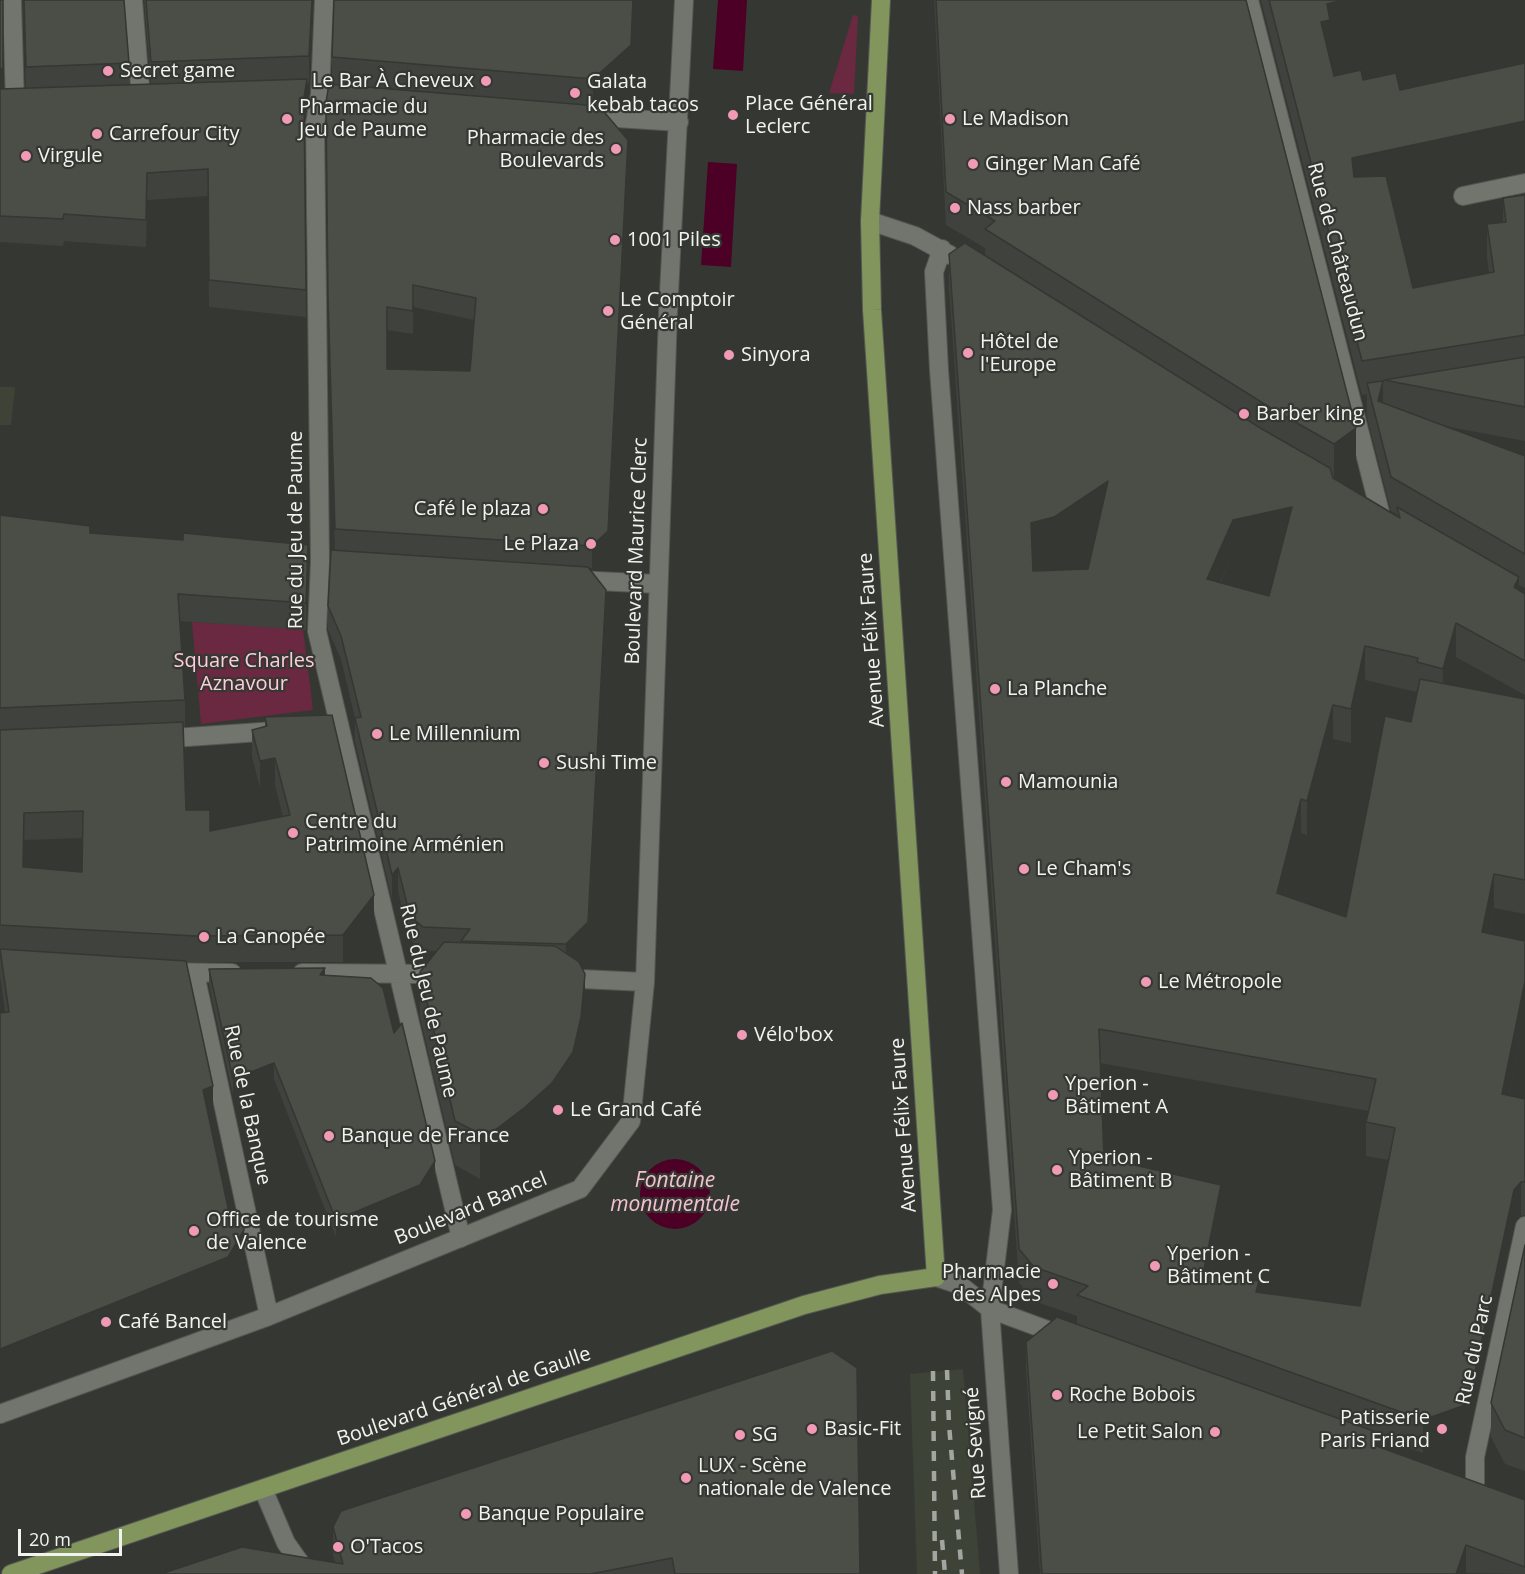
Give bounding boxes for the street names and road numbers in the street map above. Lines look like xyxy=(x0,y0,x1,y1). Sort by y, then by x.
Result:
street label: Rue de Châteaudun xyxy=(1302,160,1372,344)
street label: Rue du Jeu de Paume xyxy=(284,431,308,629)
street label: Boulevard Maurice Clerc xyxy=(621,437,653,665)
street label: Avenue Félix Faure xyxy=(854,552,890,728)
street label: Rue du Jeu de Paume xyxy=(394,902,462,1100)
street label: Rue de la Banque xyxy=(218,1023,276,1187)
street label: Avenue Félix Faure xyxy=(886,1037,922,1213)
street label: Boulevard Bancel xyxy=(391,1167,551,1251)
street label: Rue du Parc xyxy=(1452,1293,1498,1407)
street label: Boulevard Général de Gaulle xyxy=(334,1342,594,1452)
street label: Rue Sevigné xyxy=(960,1386,992,1500)

